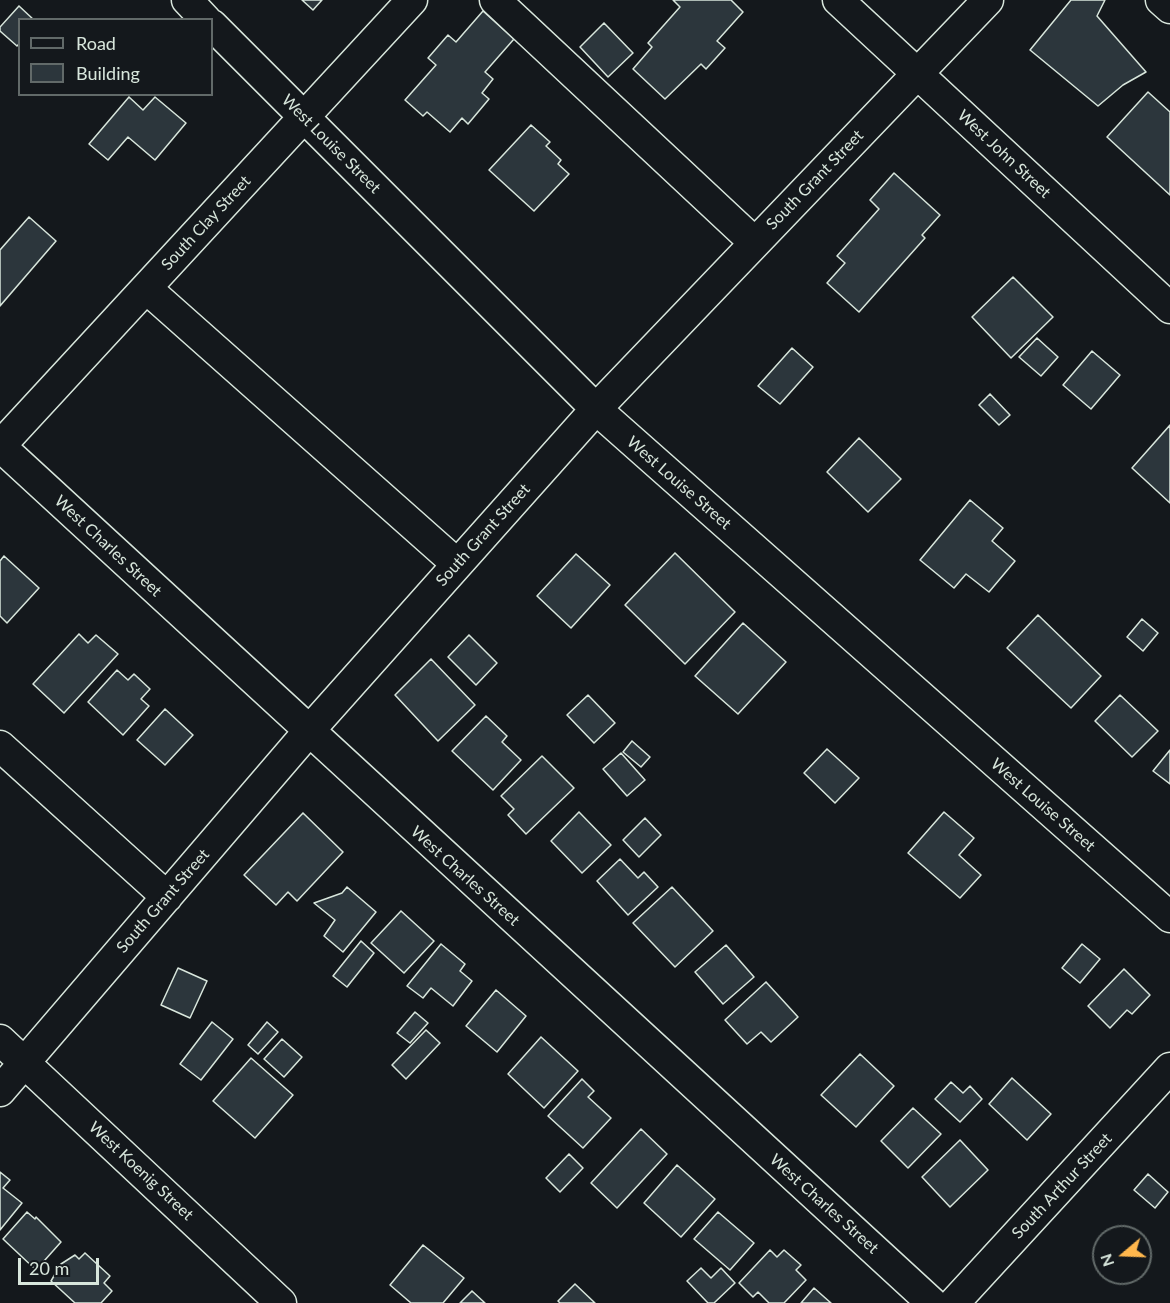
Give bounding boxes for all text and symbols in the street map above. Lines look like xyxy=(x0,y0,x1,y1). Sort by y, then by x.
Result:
legend xyxy=(18,18,213,96)
text: Road xyxy=(76,32,116,54)
text: Building xyxy=(76,62,140,84)
street label: West Louise Street xyxy=(278,91,384,197)
street label: West John Street xyxy=(953,106,1055,202)
street label: South Grant Street xyxy=(762,126,868,234)
street label: South Clay Street xyxy=(157,172,255,274)
street label: West Louise Street xyxy=(623,432,735,534)
street label: South Grant Street xyxy=(432,480,534,590)
street label: West Charles Street xyxy=(50,491,166,601)
street label: West Louise Street xyxy=(987,754,1099,856)
street label: West Charles Street xyxy=(407,822,523,930)
street label: South Grant Street xyxy=(113,845,213,957)
street label: West Koenig Street xyxy=(85,1118,197,1224)
street label: South Arthur Street xyxy=(1008,1129,1116,1243)
street label: West Charles Street xyxy=(766,1150,882,1258)
north arrow xyxy=(1092,1225,1152,1285)
scale bar xyxy=(21,1246,102,1284)
text: N xyxy=(1095,1251,1117,1269)
text: 20 m xyxy=(29,1257,69,1279)

